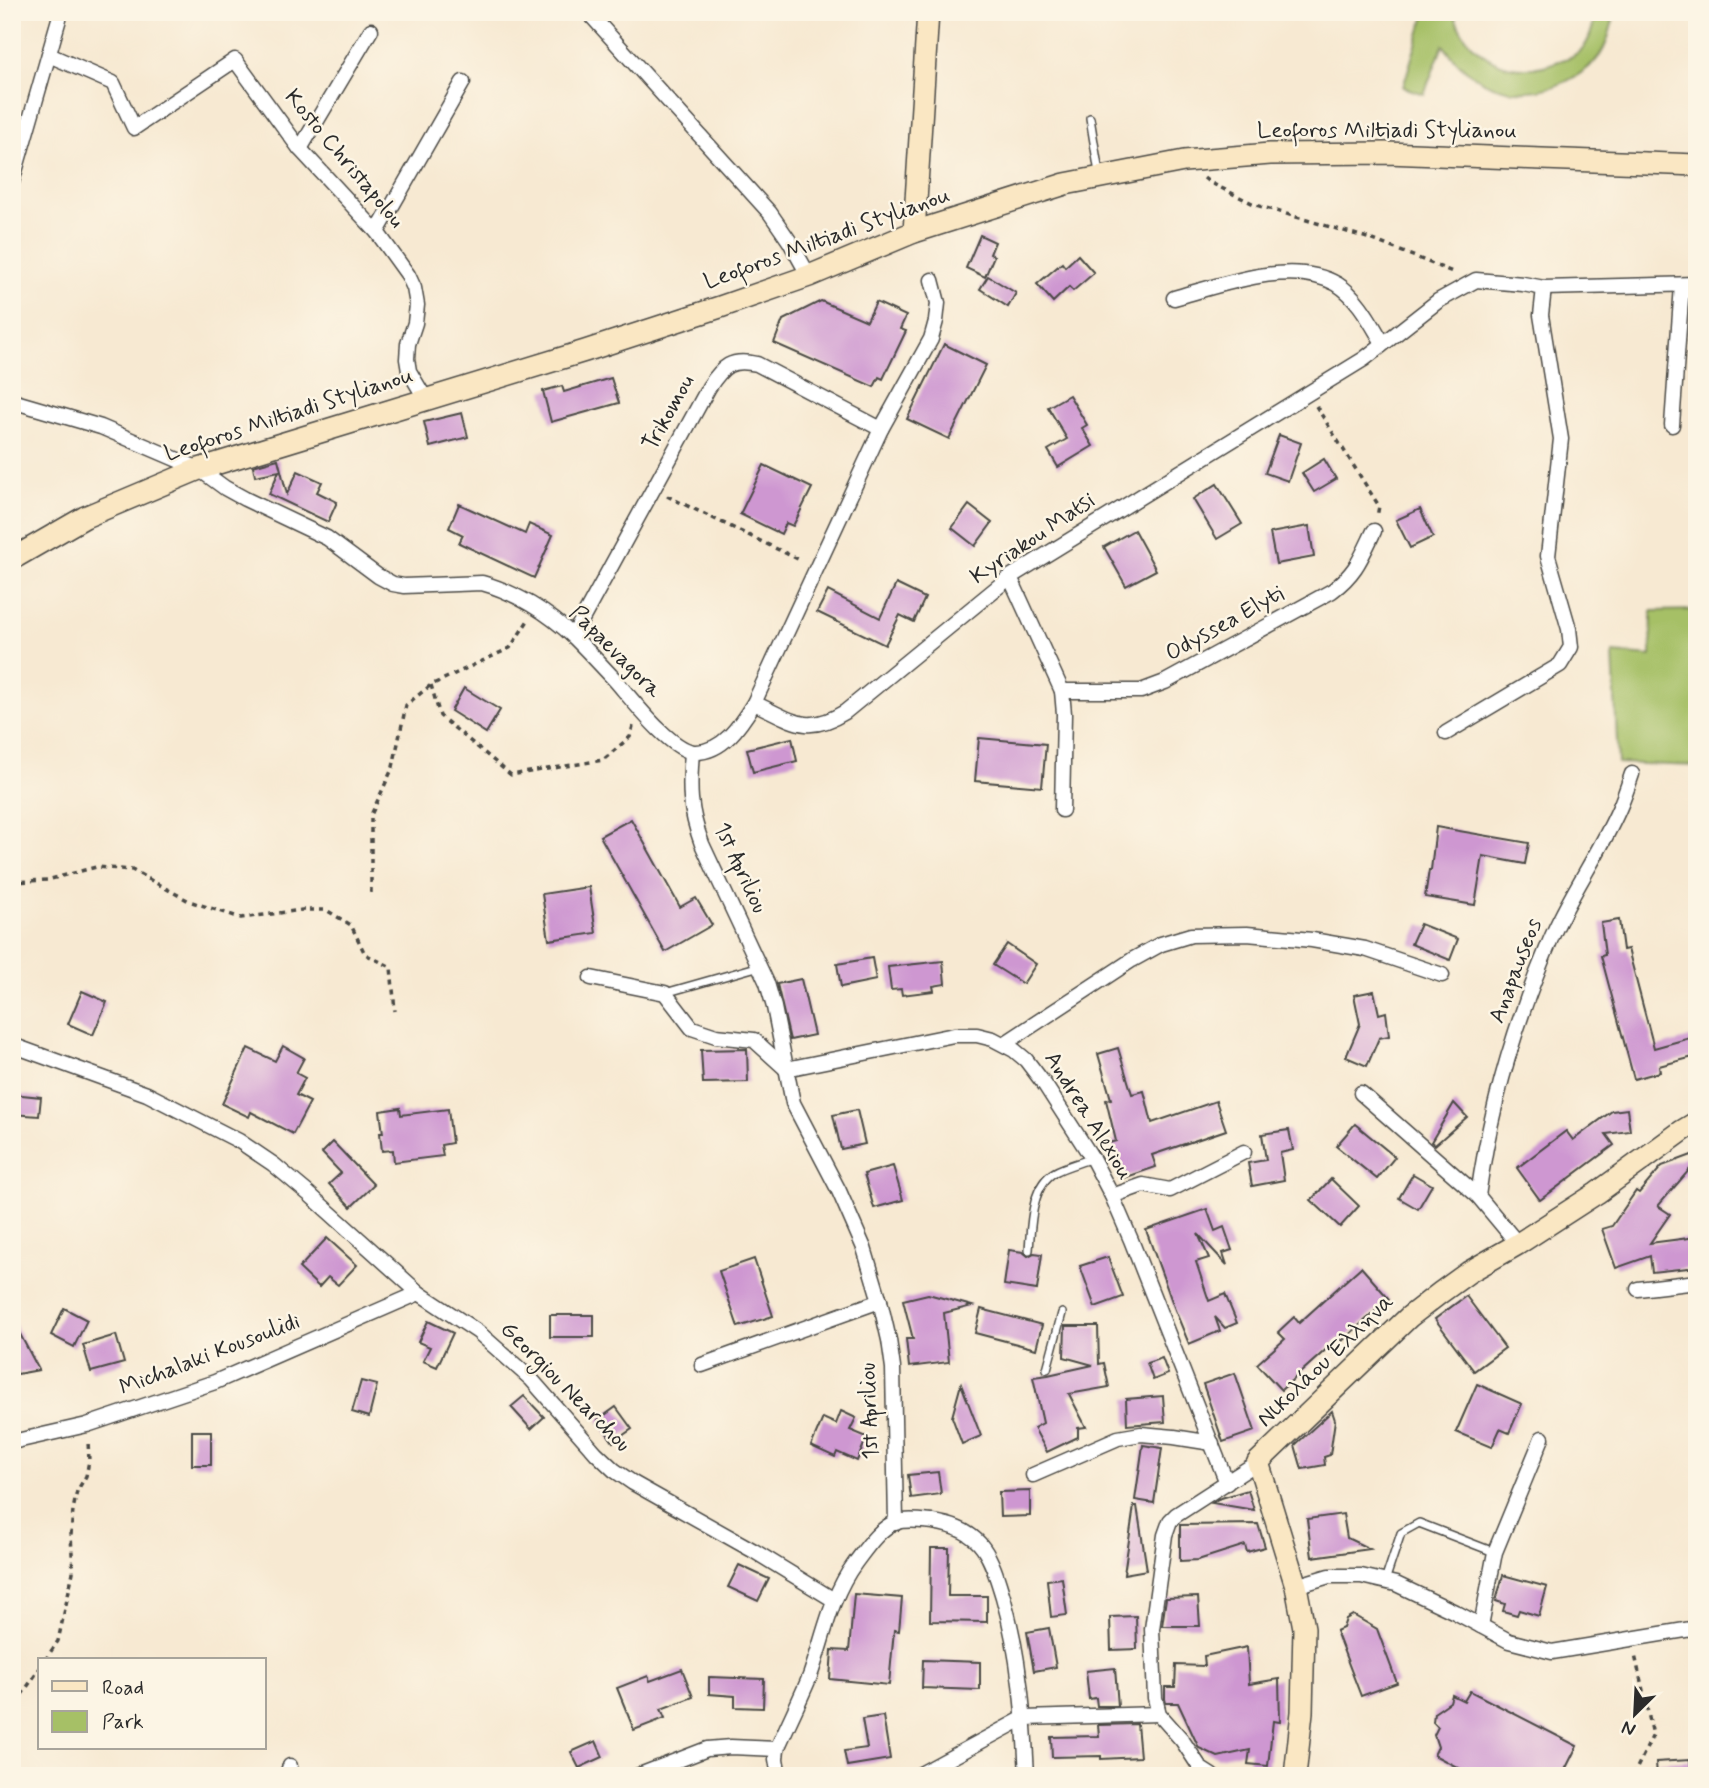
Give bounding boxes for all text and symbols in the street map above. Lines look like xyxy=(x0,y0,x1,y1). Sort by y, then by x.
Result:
street label: Kosto Christapolou xyxy=(277,83,411,235)
street label: Leoforos Miltiadi Stylianou xyxy=(1257,116,1517,147)
street label: Leoforos Miltiadi Stylianou xyxy=(700,180,955,298)
street label: Leoforos Miltiadi Stylianou xyxy=(161,361,417,470)
street label: Trikomou xyxy=(636,370,702,456)
street label: Kyriakou Matsi xyxy=(965,486,1101,592)
street label: Odyssea Elyti xyxy=(1160,579,1290,669)
street label: Papaevagora xyxy=(562,599,668,705)
street label: 1st Apriliou xyxy=(705,818,774,919)
street label: Anapauseos xyxy=(1482,914,1550,1028)
street label: Andrea Alexiou xyxy=(1037,1046,1139,1186)
street label: Νικολάου Έλληνα xyxy=(1251,1288,1401,1434)
street label: Michalaki Kousoulidi xyxy=(115,1307,305,1403)
street label: Georgiou Nearchou xyxy=(492,1315,637,1460)
street label: 1st Apriliou xyxy=(853,1362,888,1460)
legend xyxy=(38,1658,266,1750)
text: Road xyxy=(102,1674,144,1702)
north arrow xyxy=(1600,1680,1670,1750)
text: Park xyxy=(102,1708,144,1736)
text: N xyxy=(1618,1714,1640,1742)

